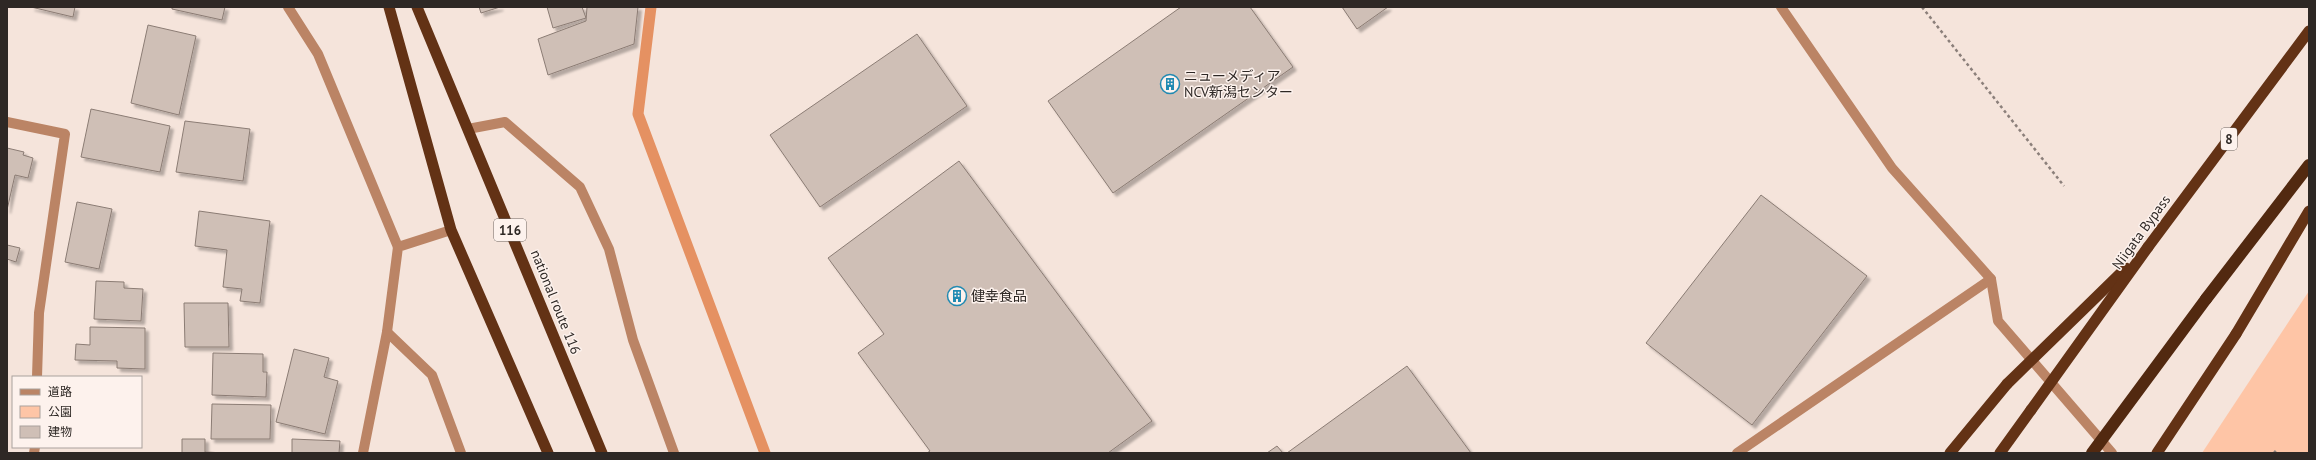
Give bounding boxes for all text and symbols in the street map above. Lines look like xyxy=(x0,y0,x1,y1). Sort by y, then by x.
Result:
place label: ニューメディア NCV新潟センター xyxy=(1184,67,1293,101)
building icon: ニューメディア NCV新潟センター xyxy=(1159,73,1181,95)
road number: 8 xyxy=(2221,128,2237,150)
street label: Niigata Bypass xyxy=(2108,191,2174,273)
road number: 116 xyxy=(494,219,526,241)
street label: national route 116 xyxy=(527,247,585,357)
building icon: 健幸食品 xyxy=(946,285,968,307)
place label: 健幸食品 xyxy=(971,287,1027,305)
legend xyxy=(12,376,142,448)
text: 道路 xyxy=(48,384,72,399)
text: 公園 xyxy=(48,404,72,419)
text: 建物 xyxy=(48,424,72,439)

